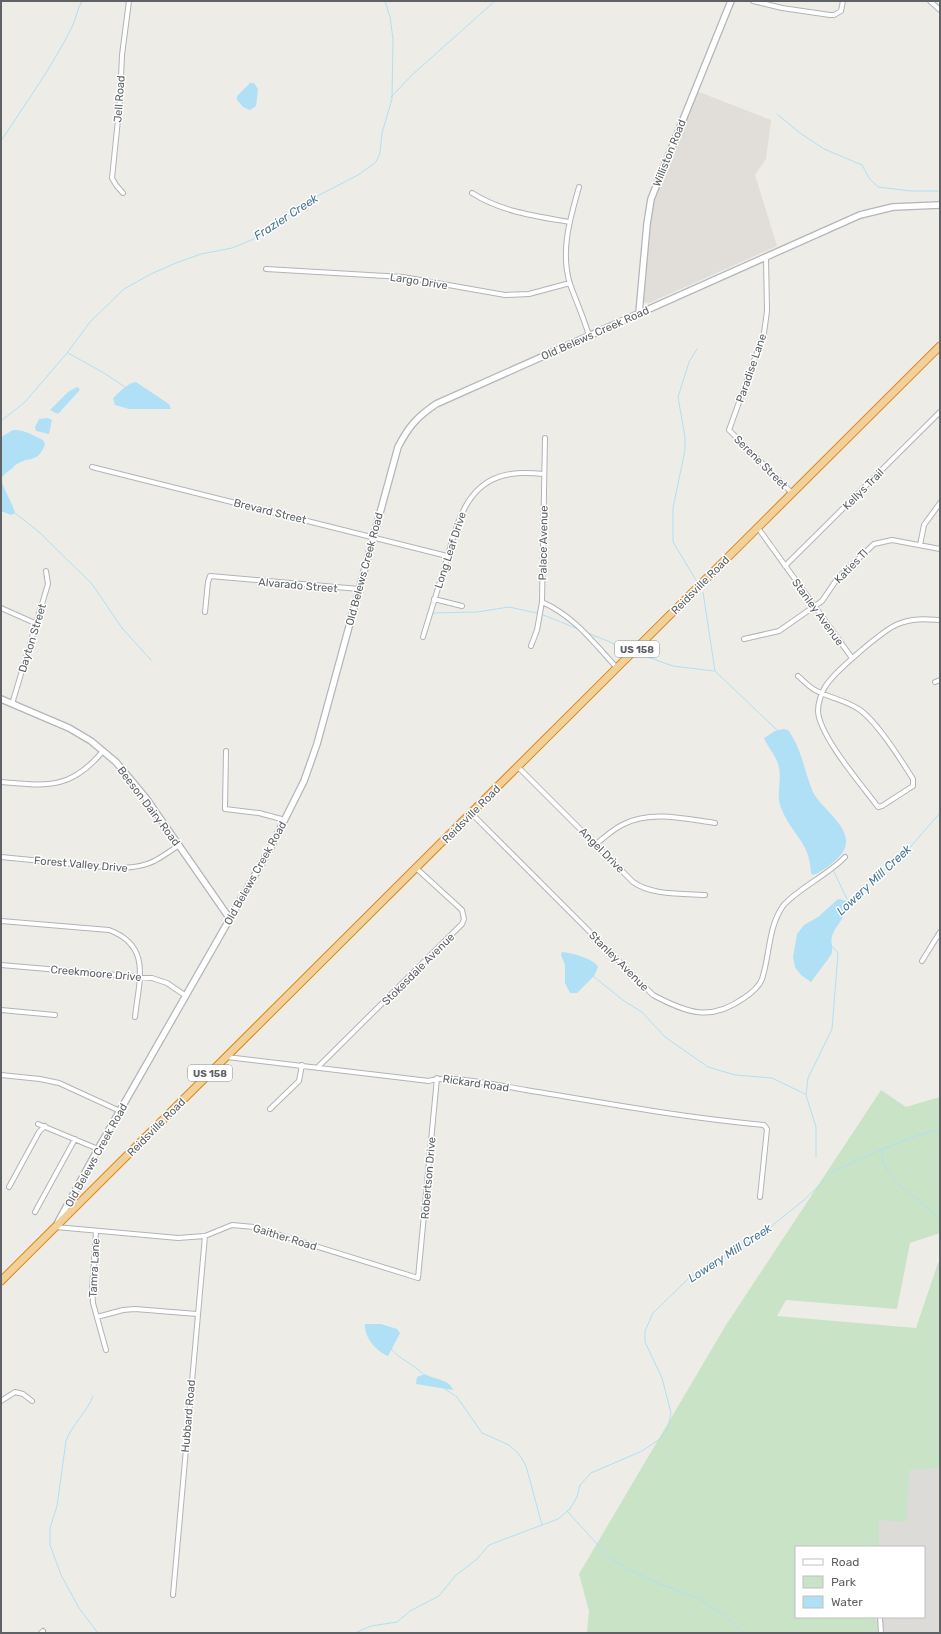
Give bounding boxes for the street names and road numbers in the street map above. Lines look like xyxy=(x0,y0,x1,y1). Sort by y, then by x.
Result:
street label: Jell Road xyxy=(111,75,128,123)
street label: Williston Road xyxy=(650,118,689,189)
street label: Largo Drive xyxy=(389,271,449,292)
street label: Old Belews Creek Road xyxy=(539,304,651,363)
street label: Paradise Lane xyxy=(734,332,769,404)
street label: Serene Street xyxy=(731,433,791,492)
street label: Kellys Trail xyxy=(840,466,887,513)
street label: Brevard Street xyxy=(232,496,308,527)
street label: Palace Avenue xyxy=(536,505,551,581)
street label: Long Leaf Drive xyxy=(432,510,469,590)
street label: Old Belews Creek Road xyxy=(343,511,386,627)
street label: Katies Tl xyxy=(832,547,871,586)
street label: Reidsville Road xyxy=(669,554,732,617)
street label: Alvarado Street xyxy=(258,576,339,595)
street label: Stanley Avenue xyxy=(789,576,846,648)
street label: Dayton Street xyxy=(16,601,49,674)
road number: US 158 xyxy=(615,641,659,657)
street label: Beeson Dairy Road xyxy=(115,764,183,849)
street label: Reidsville Road xyxy=(440,783,503,846)
street label: Old Belews Creek Road xyxy=(221,819,289,927)
street label: Angel Drive xyxy=(576,825,627,876)
street label: Forest Valley Drive xyxy=(34,854,128,875)
street label: Stanley Avenue xyxy=(586,929,651,994)
street label: Stokesdale Avenue xyxy=(379,930,457,1008)
street label: Creekmoore Drive xyxy=(50,963,142,984)
road number: US 158 xyxy=(188,1065,232,1081)
street label: Rickard Road xyxy=(442,1072,510,1095)
street label: Reidsville Road xyxy=(125,1096,188,1159)
street label: Old Belews Creek Road xyxy=(62,1101,130,1209)
street label: Robertson Drive xyxy=(418,1136,439,1220)
street label: Gaither Road xyxy=(251,1222,318,1253)
street label: Tamra Lane xyxy=(86,1238,103,1298)
street label: Hubbard Road xyxy=(179,1379,198,1453)

